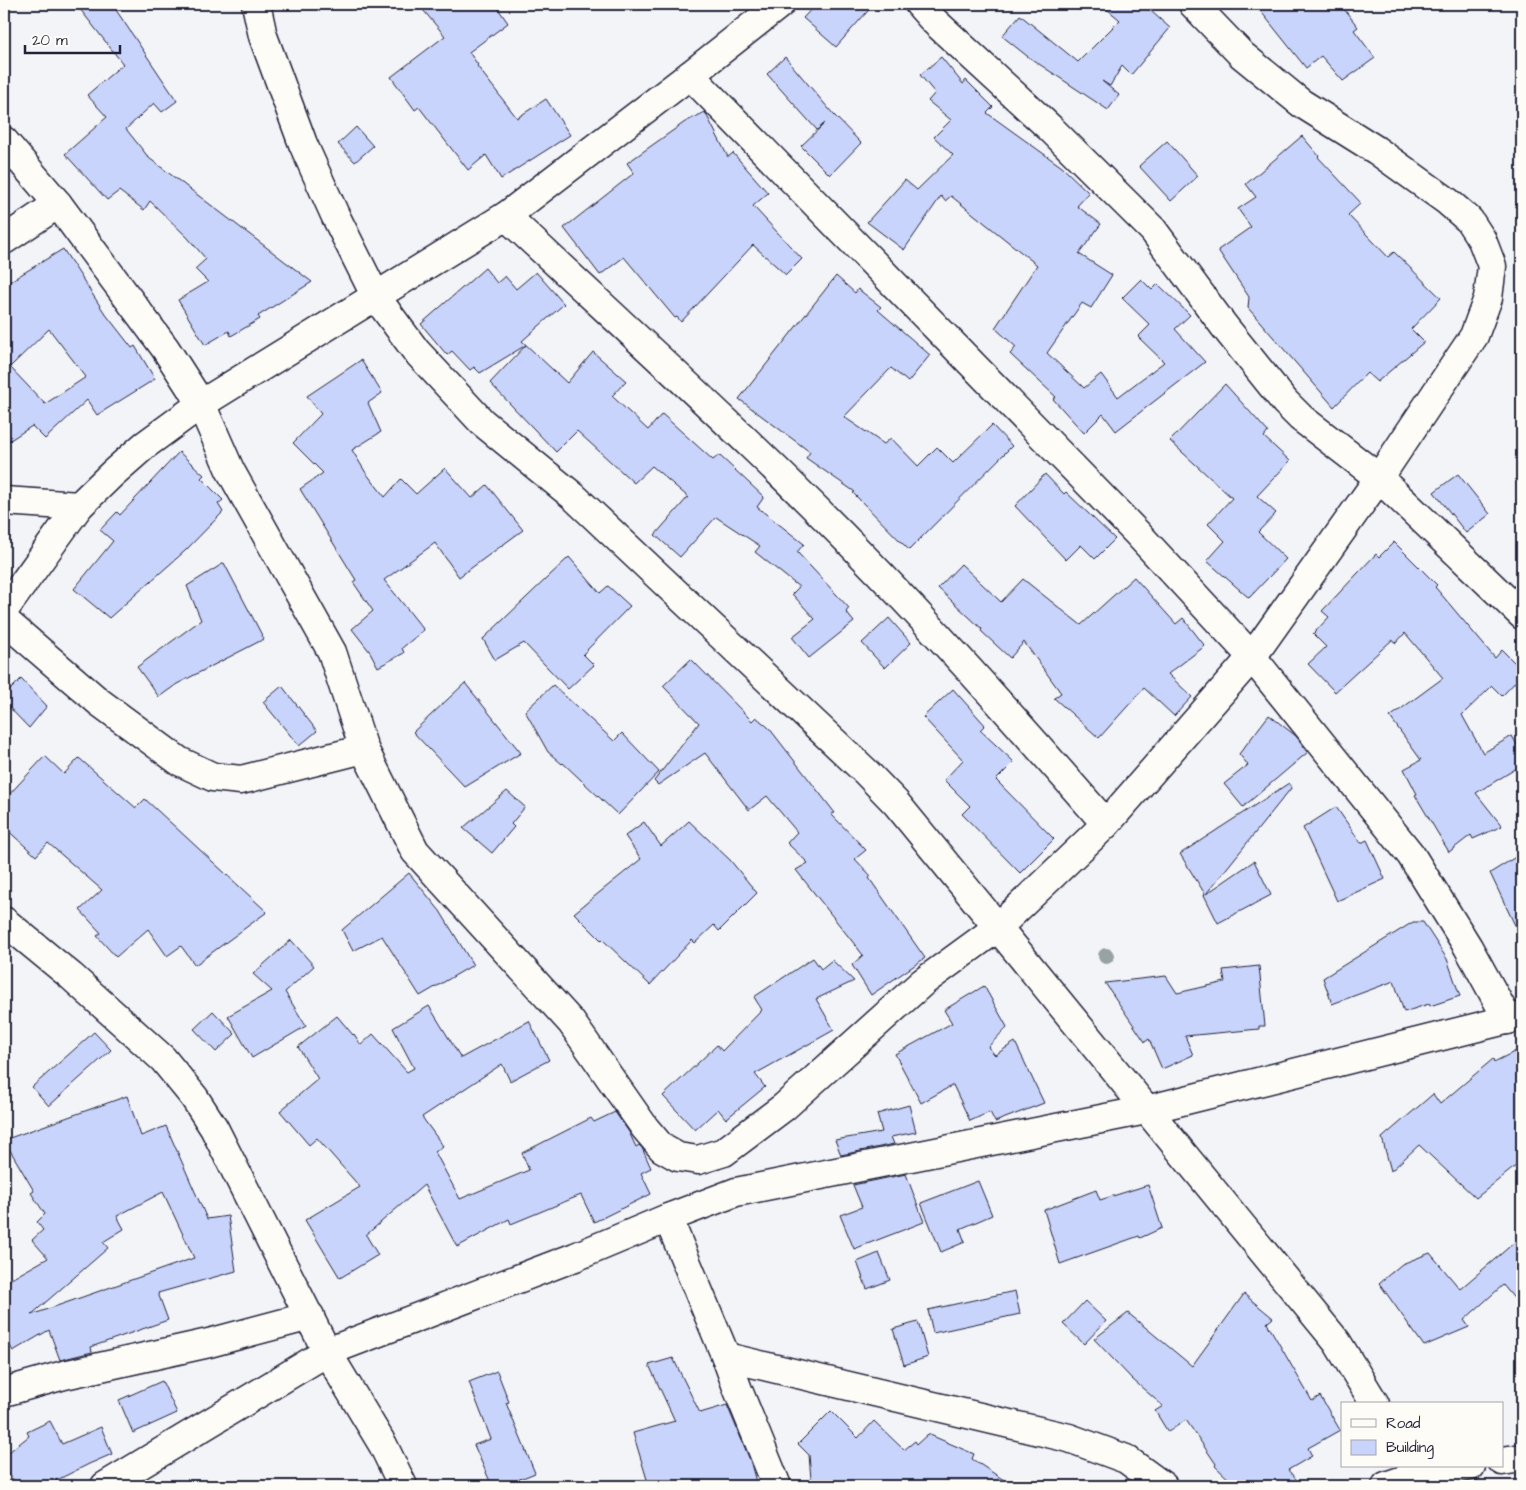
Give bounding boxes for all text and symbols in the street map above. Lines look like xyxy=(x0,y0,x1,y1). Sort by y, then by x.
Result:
scale bar xyxy=(25,22,120,54)
text: 20 m xyxy=(32,30,68,51)
legend xyxy=(1341,1402,1504,1468)
text: Road xyxy=(1386,1413,1421,1434)
text: Building xyxy=(1386,1437,1434,1459)

